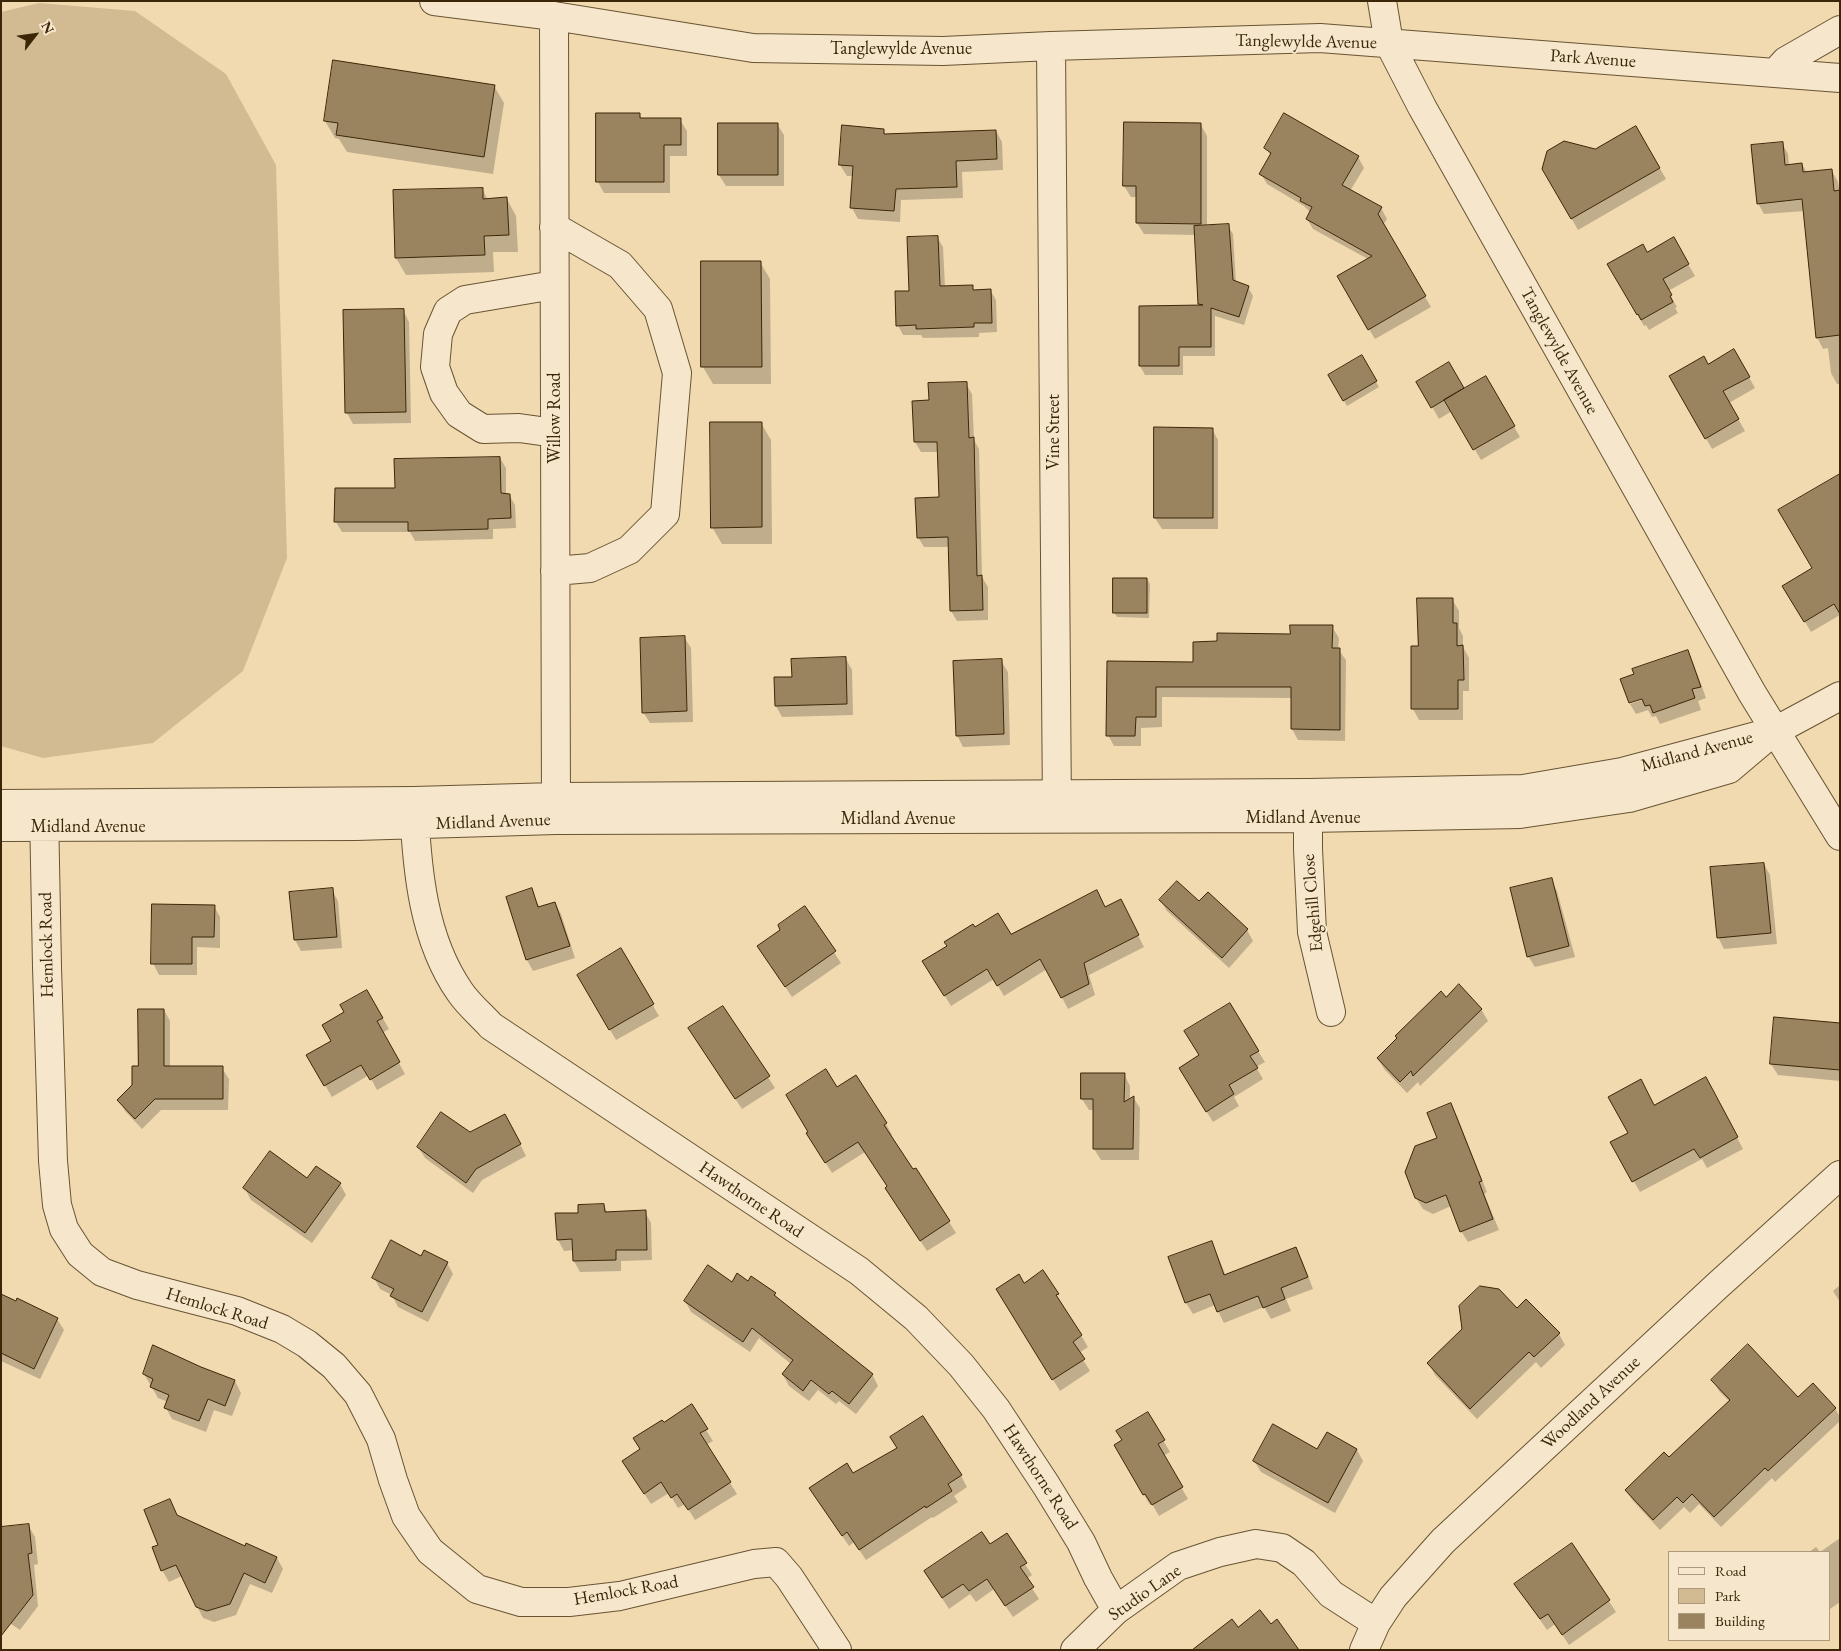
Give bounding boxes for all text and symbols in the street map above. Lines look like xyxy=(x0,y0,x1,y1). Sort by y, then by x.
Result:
north arrow xyxy=(10,10,60,60)
text: N xyxy=(37,18,59,37)
street label: Tanglewylde Avenue xyxy=(1235,30,1377,54)
street label: Tanglewylde Avenue xyxy=(830,38,972,60)
street label: Park Avenue xyxy=(1549,45,1637,73)
street label: Tanglewylde Avenue xyxy=(1515,284,1603,418)
street label: Willow Road xyxy=(544,372,566,464)
street label: Vine Street xyxy=(1043,394,1065,470)
street label: Midland Avenue xyxy=(1639,727,1755,777)
street label: Midland Avenue xyxy=(1245,807,1361,829)
street label: Midland Avenue xyxy=(840,808,956,830)
street label: Midland Avenue xyxy=(435,809,551,835)
street label: Midland Avenue xyxy=(30,816,146,838)
street label: Edgehill Close xyxy=(1298,853,1328,953)
street label: Hemlock Road xyxy=(35,892,59,998)
street label: Hawthorne Road xyxy=(695,1157,807,1243)
street label: Hemlock Road xyxy=(163,1283,271,1335)
street label: Woodland Avenue xyxy=(1537,1352,1645,1454)
street label: Hawthorne Road xyxy=(998,1420,1082,1534)
legend xyxy=(1668,1551,1831,1641)
street label: Studio Lane xyxy=(1105,1560,1185,1626)
text: Road xyxy=(1715,1561,1746,1580)
street label: Hemlock Road xyxy=(572,1571,680,1611)
text: Park xyxy=(1715,1586,1741,1605)
text: Building xyxy=(1715,1611,1765,1630)

